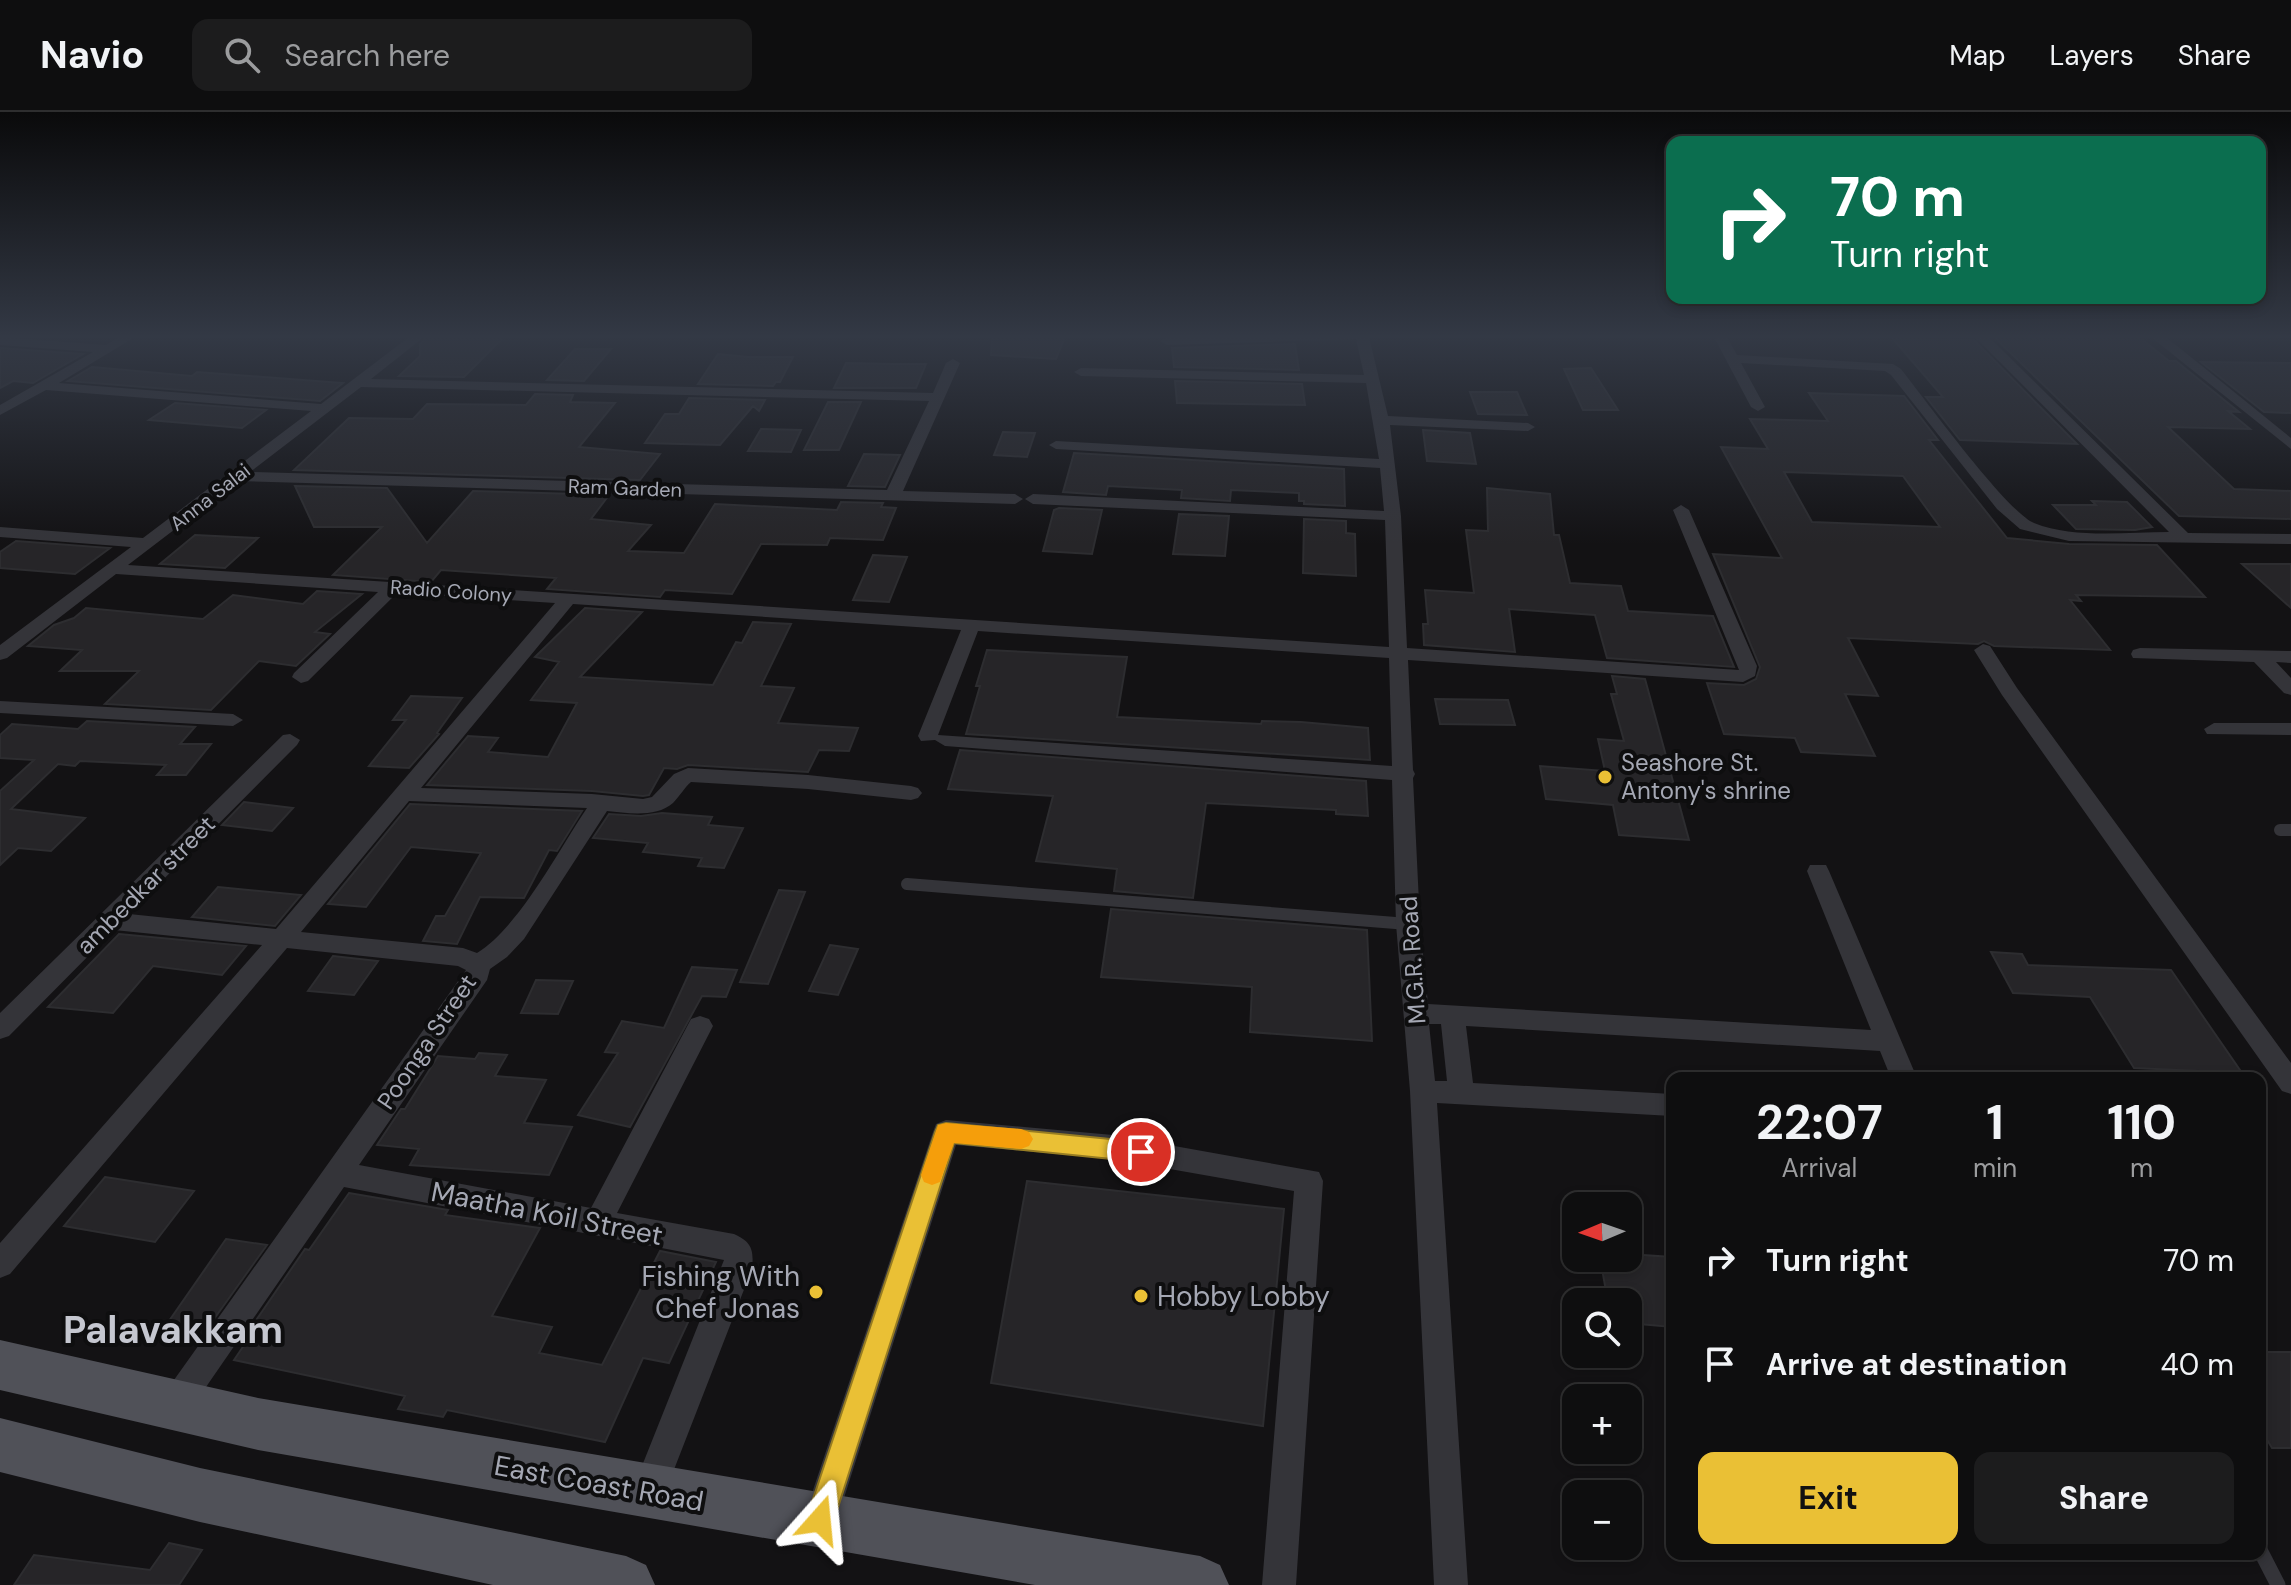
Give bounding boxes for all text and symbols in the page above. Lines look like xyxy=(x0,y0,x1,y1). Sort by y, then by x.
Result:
search box xyxy=(192,19,752,91)
text: Navio xyxy=(40,30,144,80)
icon: search xyxy=(220,33,264,77)
text: Search here xyxy=(284,36,450,75)
text: Map xyxy=(1949,37,2006,74)
text: Layers xyxy=(2050,37,2134,74)
text: Share xyxy=(2178,37,2251,74)
text: 70 m xyxy=(1830,160,1965,233)
icon: right xyxy=(1698,168,1802,272)
text: Turn right xyxy=(1830,231,1989,278)
street label: Anna Salai xyxy=(165,457,255,537)
street label: Ram Garden xyxy=(568,473,682,503)
street label: Radio Colony xyxy=(389,574,513,608)
place label: Seashore St. Antony's shrine xyxy=(1621,747,1791,806)
marker: Seashore St. Antony's shrine xyxy=(1596,768,1614,786)
street label: ambedkar street xyxy=(70,809,222,961)
street label: M.G.R. Road xyxy=(1393,895,1432,1025)
street label: Poonga Street xyxy=(370,968,483,1115)
text: 22:07 xyxy=(1756,1091,1883,1154)
text: 1 xyxy=(1986,1091,2004,1154)
text: 110 xyxy=(2107,1091,2176,1154)
pin xyxy=(1107,1118,1175,1186)
icon: arrive xyxy=(1119,1130,1163,1174)
text: Arrival xyxy=(1782,1151,1857,1185)
text: min xyxy=(1973,1151,2017,1185)
text: m xyxy=(2130,1151,2153,1185)
street label: Maatha Koil Street xyxy=(428,1173,666,1254)
north arrow xyxy=(1562,1192,1642,1272)
map controls xyxy=(1562,1192,1642,1560)
icon: right xyxy=(1698,1238,1742,1282)
text: Turn right xyxy=(1766,1241,1909,1280)
text: 70 m xyxy=(2163,1241,2234,1280)
place label: Fishing With Chef Jonas xyxy=(641,1258,800,1327)
place label: Hobby Lobby xyxy=(1157,1278,1330,1315)
marker: Fishing With Chef Jonas xyxy=(807,1283,825,1301)
marker: Hobby Lobby xyxy=(1132,1287,1150,1305)
button: search xyxy=(1562,1288,1642,1368)
district label: Palavakkam xyxy=(63,1305,283,1355)
icon: arrive xyxy=(1698,1342,1742,1386)
text: Arrive at destination xyxy=(1766,1345,2067,1384)
text: 40 m xyxy=(2161,1345,2234,1384)
button: + xyxy=(1562,1384,1642,1464)
street label: East Coast Road xyxy=(491,1447,706,1520)
button: Exit xyxy=(1698,1452,1958,1544)
button: Share xyxy=(1974,1452,2234,1544)
position arrow xyxy=(778,1478,862,1562)
button: − xyxy=(1562,1480,1642,1560)

